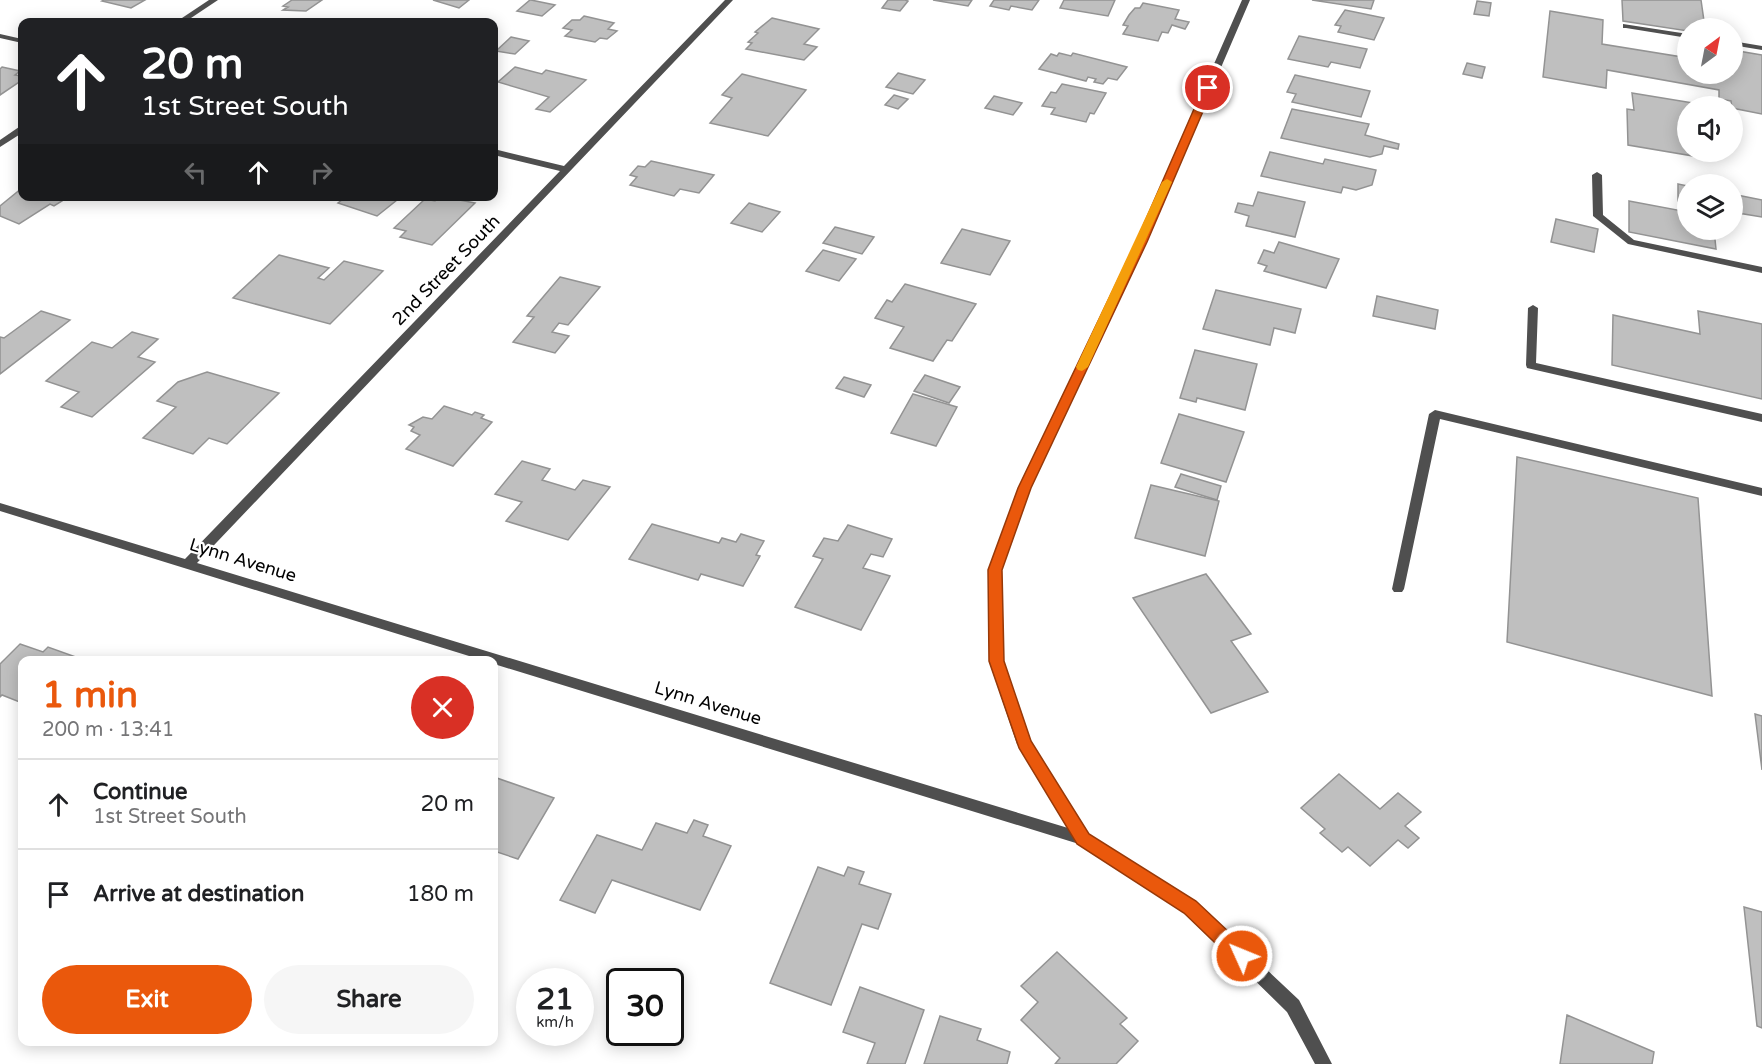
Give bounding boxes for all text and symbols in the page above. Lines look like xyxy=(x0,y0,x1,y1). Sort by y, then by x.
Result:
north arrow xyxy=(1677,18,1743,84)
map controls xyxy=(1677,18,1743,240)
text: 20 m xyxy=(141,39,243,90)
icon: ahead xyxy=(42,42,120,120)
pin xyxy=(1182,62,1233,113)
icon: arrive xyxy=(1191,71,1224,104)
text: 1st Street South xyxy=(141,90,349,123)
button: sound xyxy=(1677,96,1743,162)
icon: left xyxy=(179,156,212,189)
icon: ahead xyxy=(242,156,275,189)
icon: right xyxy=(305,156,338,189)
button: layers xyxy=(1677,174,1743,240)
street label: 2nd Street South xyxy=(388,210,504,330)
street label: Lynn Avenue xyxy=(187,533,299,587)
text: 1 min xyxy=(42,674,138,717)
button: close xyxy=(411,676,474,739)
street label: Lynn Avenue xyxy=(652,676,764,730)
text: 200 m · 13:41 xyxy=(42,718,174,742)
text: Continue xyxy=(93,779,188,805)
icon: ahead xyxy=(42,788,75,821)
text: 20 m xyxy=(420,791,474,817)
text: 1st Street South xyxy=(93,805,247,829)
icon: arrive xyxy=(42,878,75,911)
text: Arrive at destination xyxy=(93,881,304,907)
text: 180 m xyxy=(407,881,474,907)
position arrow xyxy=(1210,924,1274,988)
button: Exit xyxy=(42,965,252,1034)
button: Share xyxy=(264,965,474,1034)
speed limit sign: 30 xyxy=(606,968,684,1046)
text: 21 xyxy=(536,981,574,1018)
text: km/h xyxy=(536,1013,574,1031)

